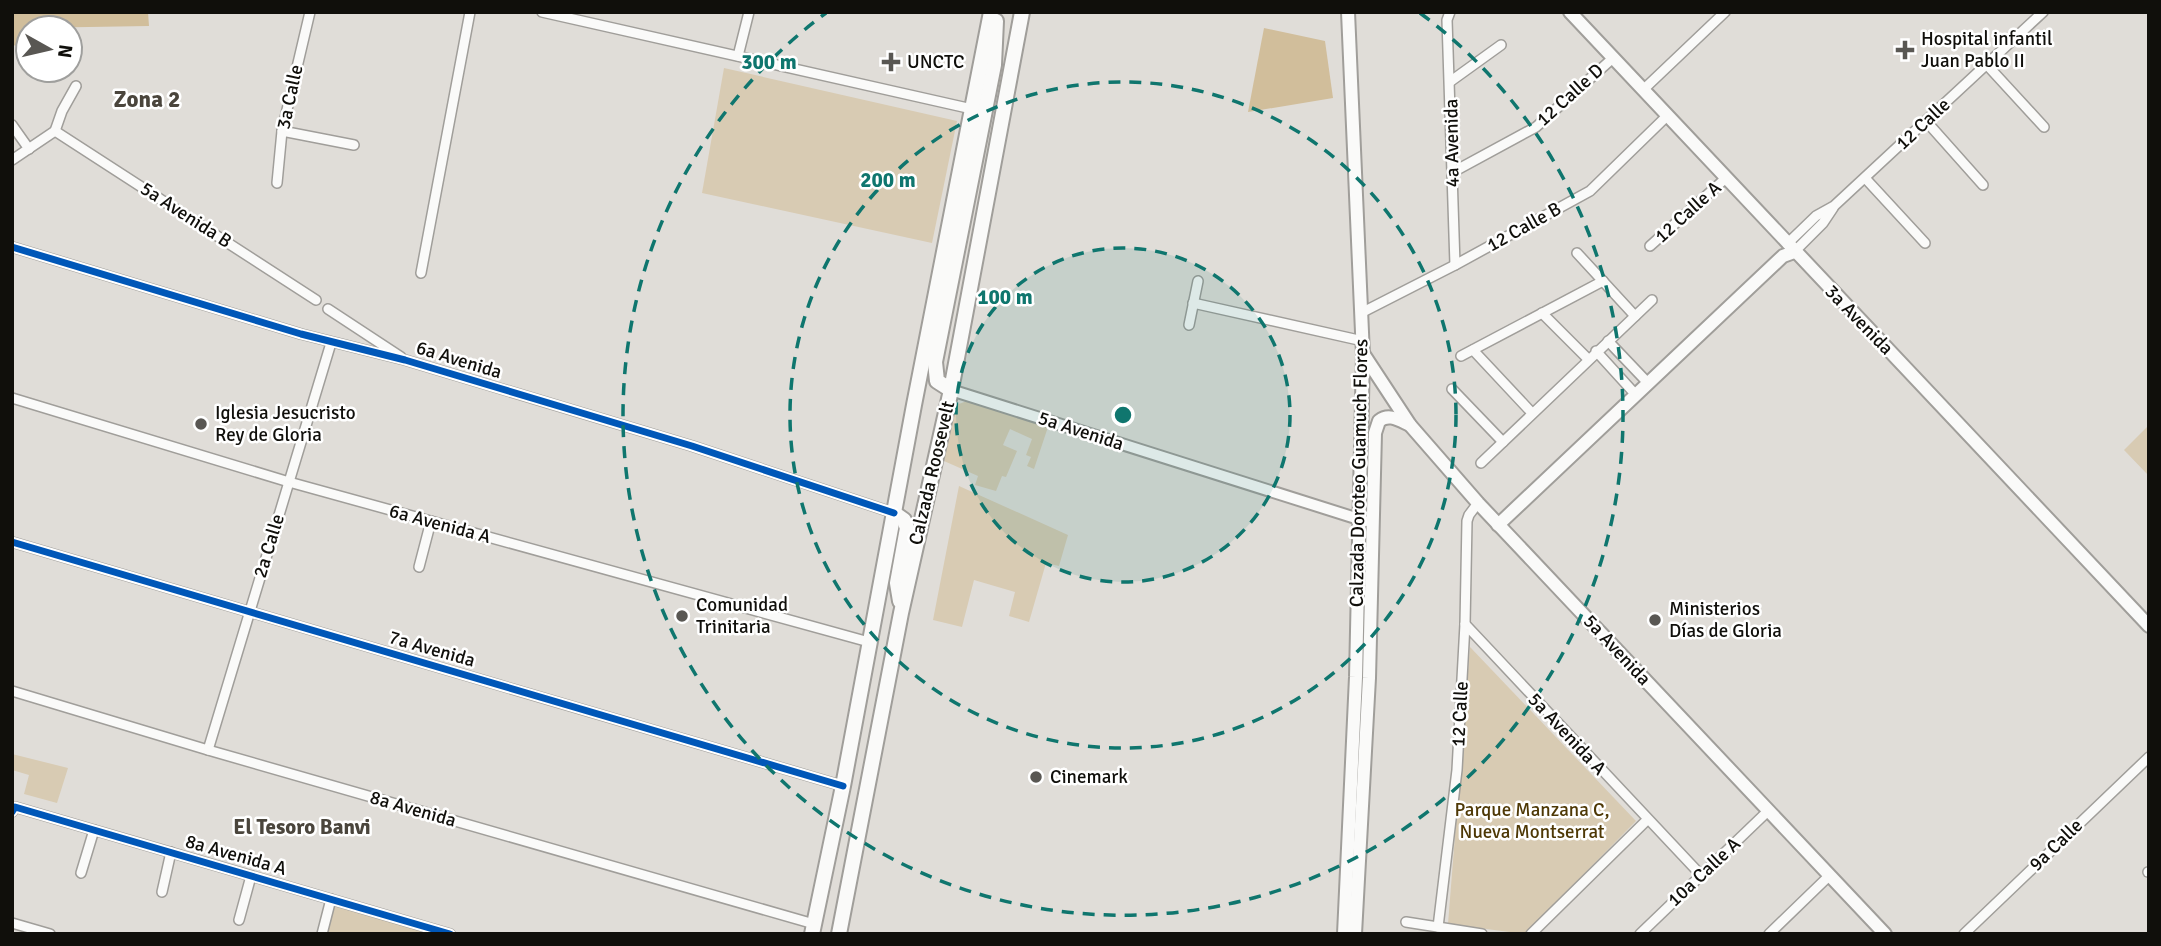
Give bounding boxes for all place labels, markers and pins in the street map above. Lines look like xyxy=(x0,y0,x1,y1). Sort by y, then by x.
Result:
place label: Hospital infantil Juan Pablo II xyxy=(1921,27,2053,73)
marker: Hospital infantil Juan Pablo II xyxy=(1895,40,1915,60)
place label: UNCTC xyxy=(907,50,964,74)
marker: UNCTC xyxy=(881,52,901,72)
place label: Iglesia Jesucristo Rey de Gloria xyxy=(215,401,356,447)
centre of rings xyxy=(1111,403,1135,427)
marker: Iglesia Jesucristo Rey de Gloria xyxy=(193,416,209,432)
place label: Comunidad Trinitaria xyxy=(696,593,788,639)
place label: Ministerios Días de Gloria xyxy=(1669,597,1782,643)
marker: Comunidad Trinitaria xyxy=(674,608,690,624)
marker: Ministerios Días de Gloria xyxy=(1647,612,1663,628)
place label: Cinemark xyxy=(1050,765,1128,789)
marker: Cinemark xyxy=(1028,769,1044,785)

